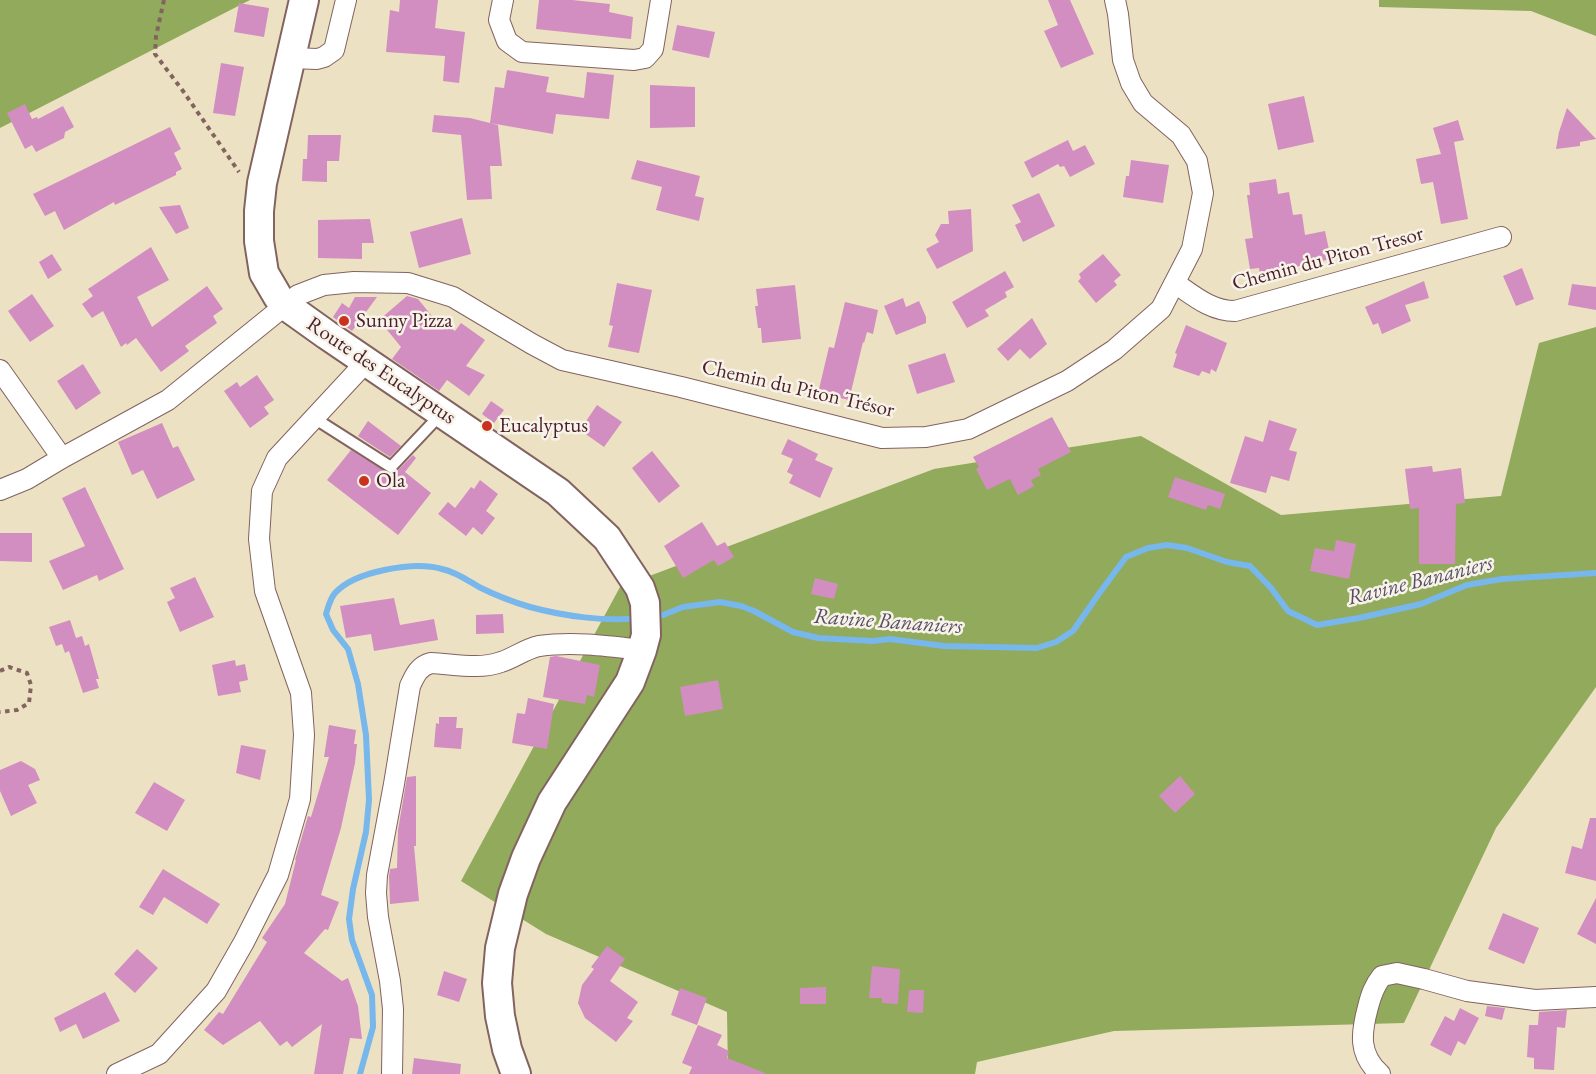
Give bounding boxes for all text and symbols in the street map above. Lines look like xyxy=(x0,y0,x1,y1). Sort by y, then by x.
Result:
street label: Chemin du Piton Tresor xyxy=(1230,221,1426,297)
place label: Sunny Pizza xyxy=(356,308,453,334)
street label: Route des Eucalyptus xyxy=(302,312,460,430)
marker: Sunny Pizza xyxy=(337,314,351,328)
street label: Chemin du Piton Trésor xyxy=(699,355,897,423)
place label: Eucalyptus xyxy=(499,413,588,439)
marker: Eucalyptus xyxy=(480,419,494,433)
place label: Ola xyxy=(376,468,405,494)
marker: Ola xyxy=(357,474,371,488)
water label: Ravine Bananiers xyxy=(1345,550,1495,612)
water label: Ravine Bananiers xyxy=(813,604,963,640)

